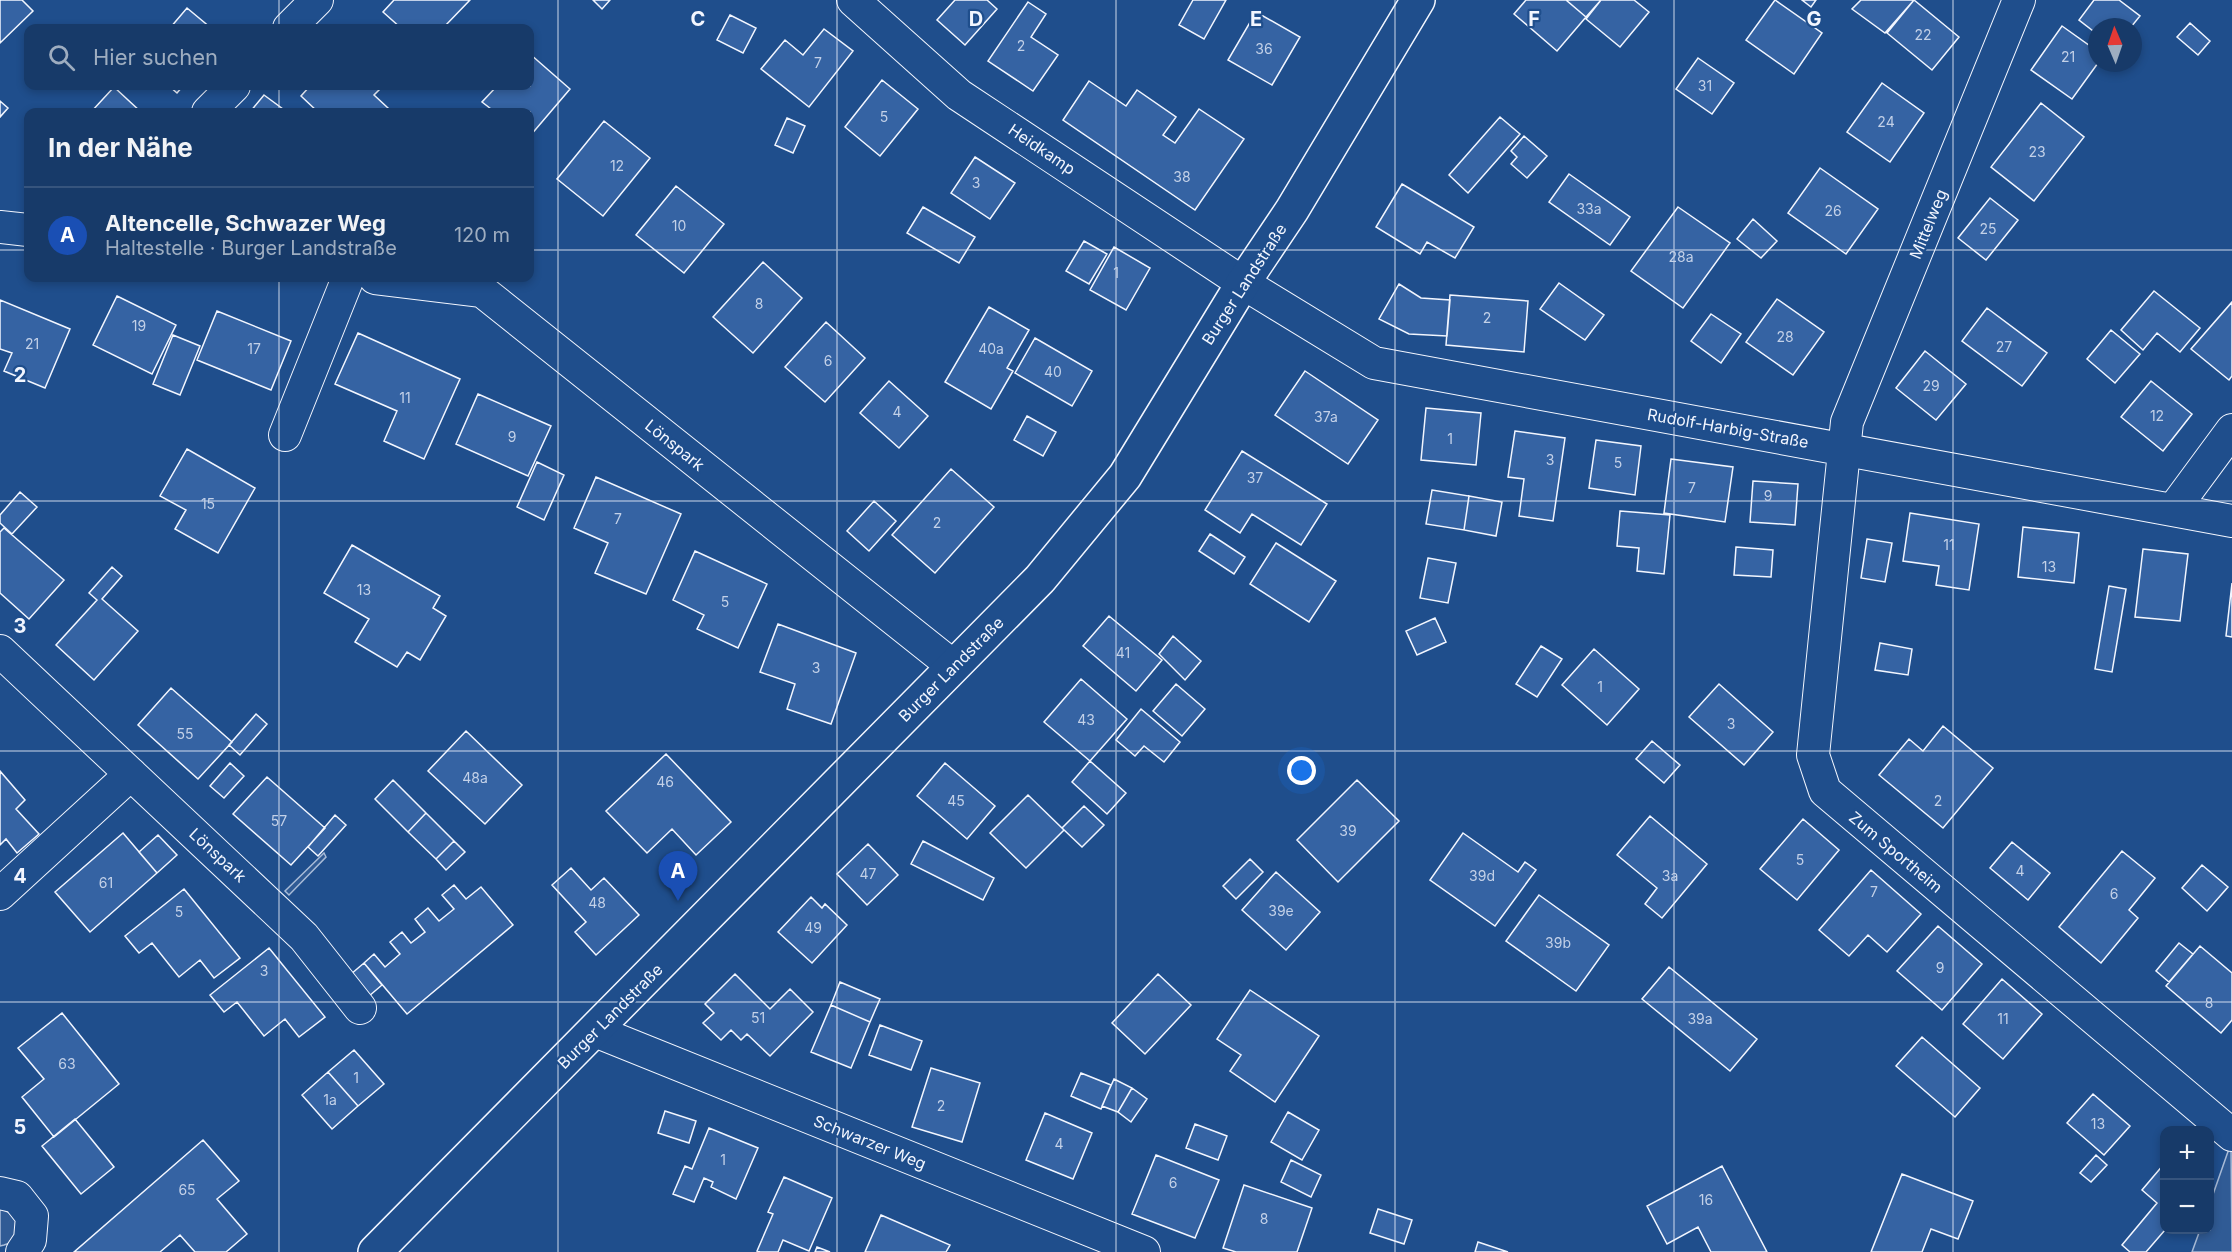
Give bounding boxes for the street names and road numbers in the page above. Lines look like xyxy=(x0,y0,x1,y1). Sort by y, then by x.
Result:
street label: Heidkamp xyxy=(1005,119,1079,179)
street label: Mittelweg xyxy=(1905,186,1951,262)
street label: Burger Landstraße xyxy=(1197,220,1291,348)
street label: Rudolf-Harbig-Straße xyxy=(1646,404,1810,452)
street label: Lönspark xyxy=(641,415,709,475)
street label: Burger Landstraße xyxy=(894,612,1008,726)
street label: Zum Sportheim xyxy=(1845,807,1947,897)
street label: Lönspark xyxy=(185,824,251,887)
street label: Burger Landstraße xyxy=(553,959,667,1073)
street label: Schwarzer Weg xyxy=(811,1110,929,1174)

